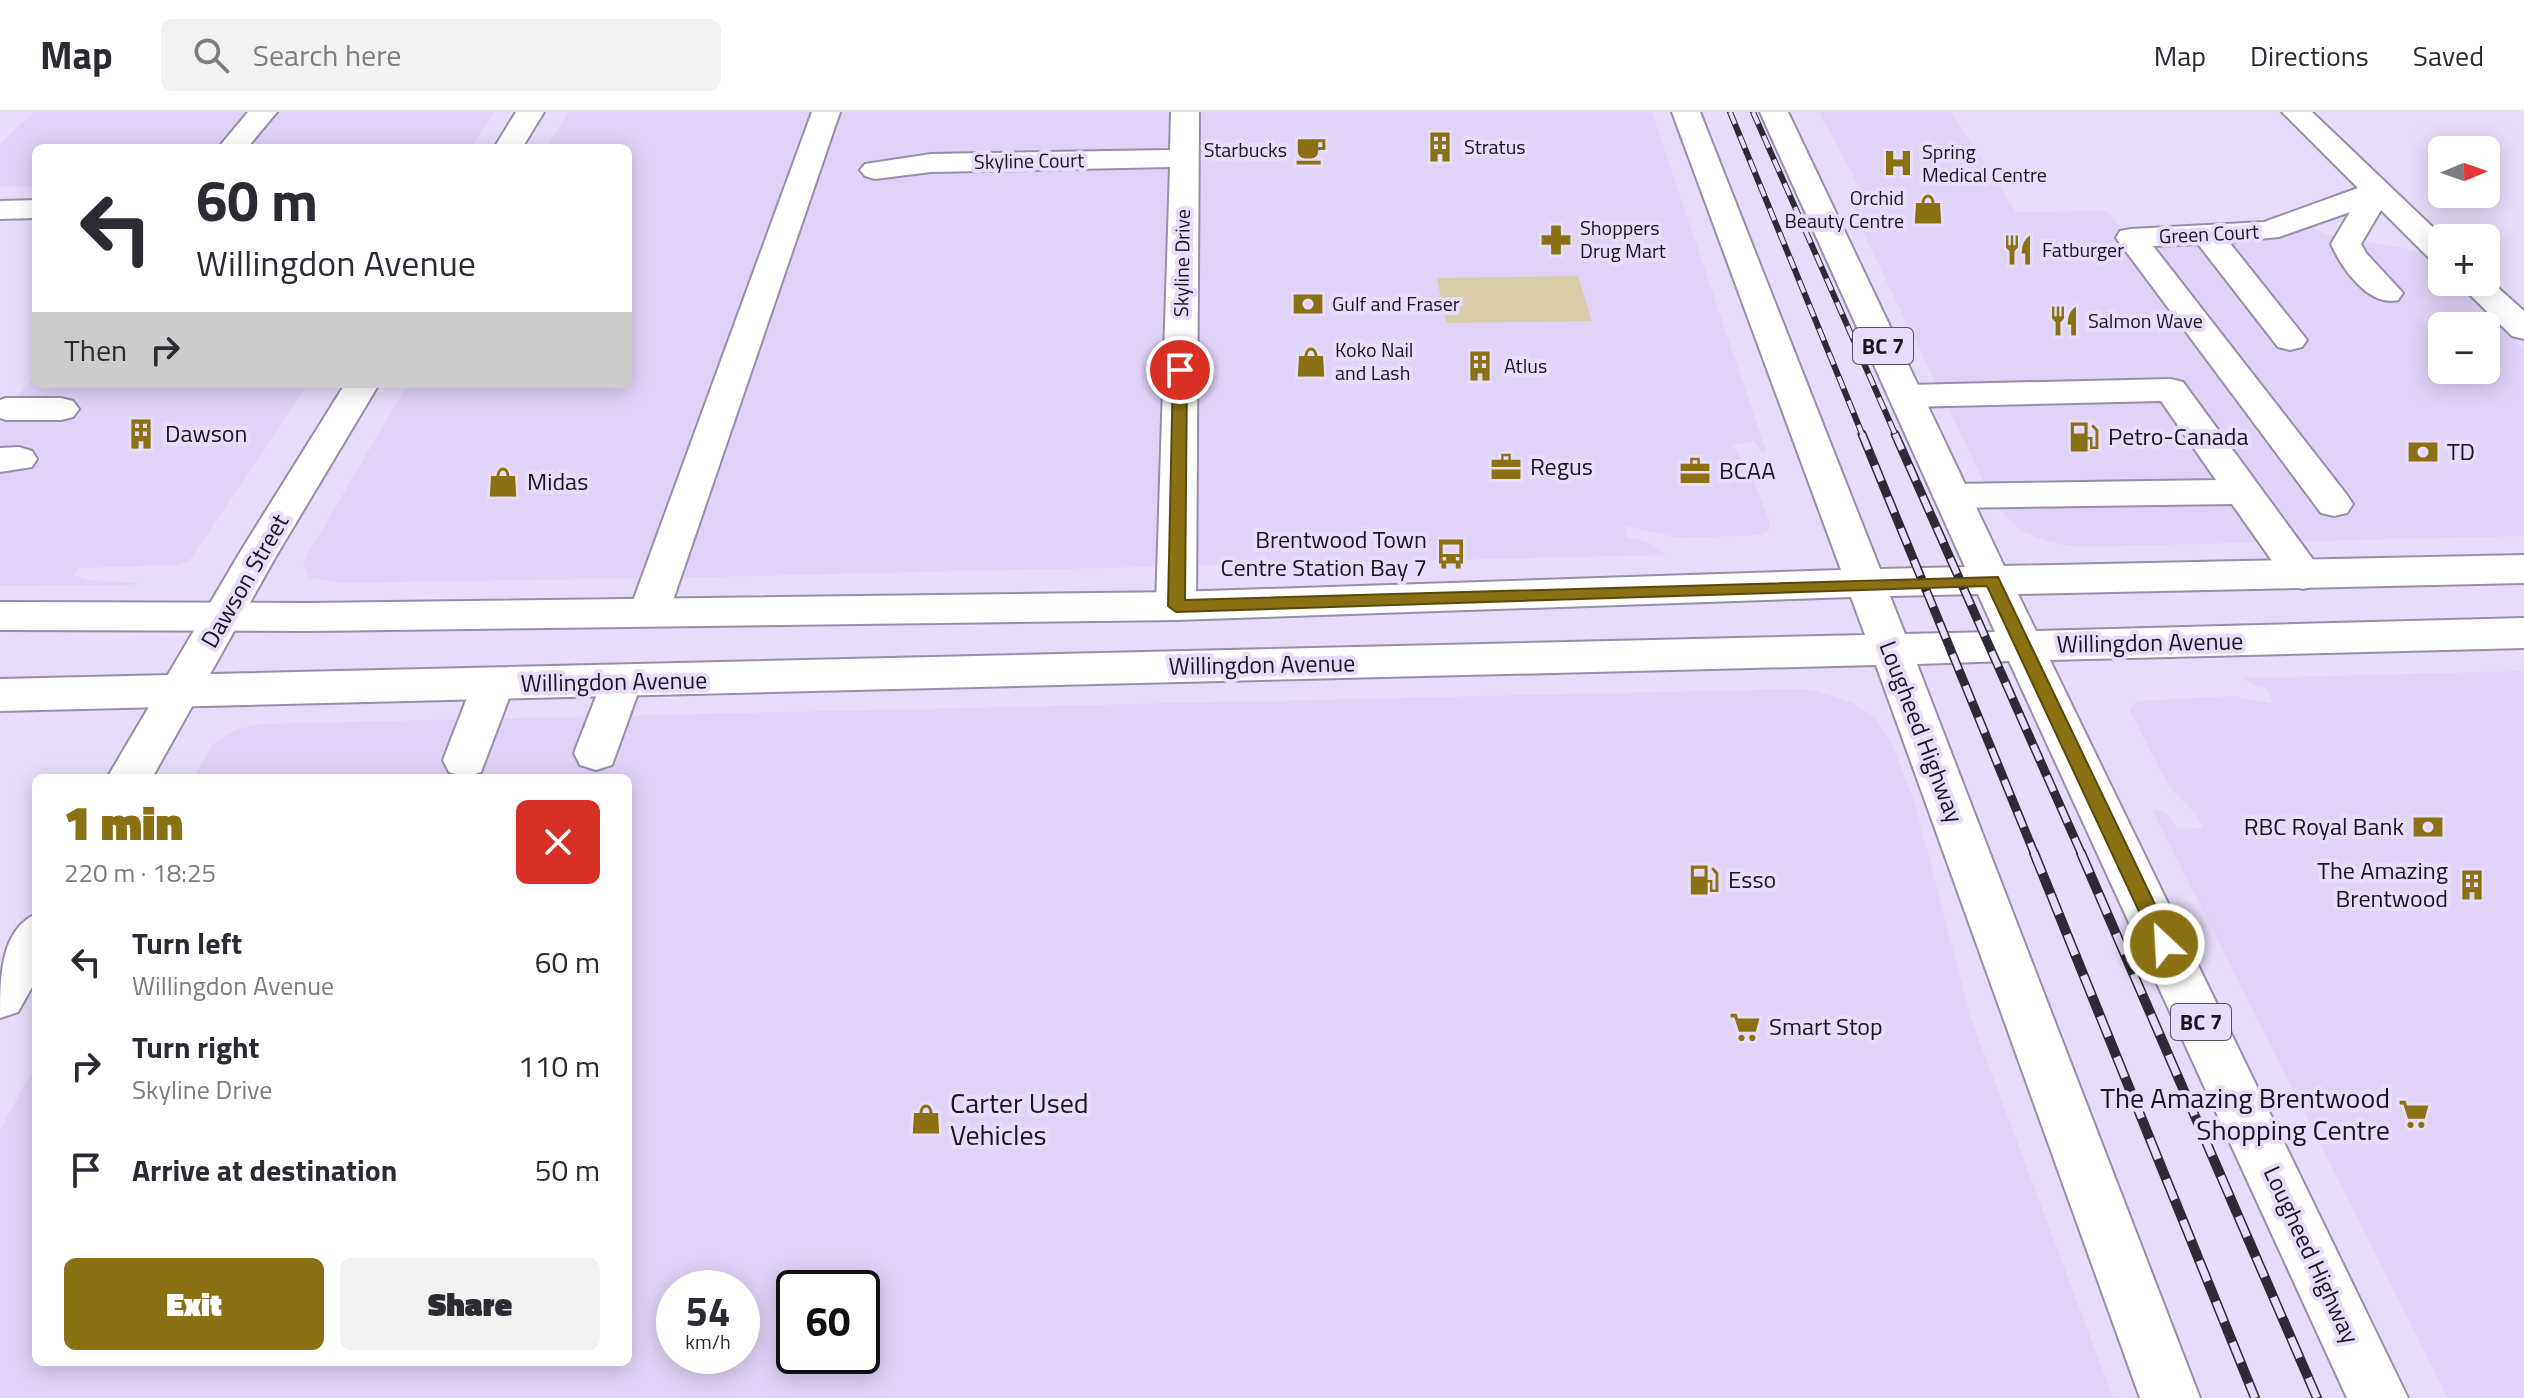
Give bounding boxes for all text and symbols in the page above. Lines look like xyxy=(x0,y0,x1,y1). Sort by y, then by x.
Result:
search box xyxy=(161,19,721,91)
text: Map xyxy=(40,26,113,84)
text: Search here xyxy=(253,32,402,78)
icon: search xyxy=(189,33,233,77)
text: Map xyxy=(2154,34,2206,77)
text: Directions xyxy=(2250,34,2369,77)
text: Saved xyxy=(2413,34,2484,77)
building icon: Stratus xyxy=(1423,130,1457,164)
place label: Stratus xyxy=(1464,131,1526,162)
cafe icon: Starbucks xyxy=(1294,133,1328,167)
place label: Starbucks xyxy=(1204,134,1287,165)
place label: Spring Medical Centre xyxy=(1922,136,2047,190)
north arrow xyxy=(2428,136,2500,208)
map controls xyxy=(2428,136,2500,384)
street label: Skyline Court xyxy=(974,144,1084,177)
hospital icon: Spring Medical Centre xyxy=(1881,146,1915,180)
text: 60 m xyxy=(196,158,318,243)
icon: left xyxy=(64,176,168,280)
place label: Orchid Beauty Centre xyxy=(1785,182,1904,236)
shop icon: Orchid Beauty Centre xyxy=(1911,192,1945,226)
street label: Skyline Drive xyxy=(1165,209,1198,317)
place label: Shoppers Drug Mart xyxy=(1580,212,1666,266)
street label: Green Court xyxy=(2158,215,2260,252)
pharmacy icon: Shoppers Drug Mart xyxy=(1539,223,1573,257)
button: + xyxy=(2428,224,2500,296)
restaurant icon: Fatburger xyxy=(2001,233,2035,267)
place label: Fatburger xyxy=(2042,234,2124,265)
text: Willingdon Avenue xyxy=(196,235,476,290)
bank icon: Gulf and Fraser xyxy=(1291,287,1325,321)
place label: Gulf and Fraser xyxy=(1332,288,1460,319)
restaurant icon: Salmon Wave xyxy=(2047,304,2081,338)
place label: Salmon Wave xyxy=(2088,305,2203,336)
button: − xyxy=(2428,312,2500,384)
text: Then xyxy=(64,327,127,373)
icon: right xyxy=(143,328,187,372)
road number: BC 7 xyxy=(1853,328,1913,364)
place label: Koko Nail and Lash xyxy=(1335,334,1413,388)
pin xyxy=(1146,336,1214,404)
shop icon: Koko Nail and Lash xyxy=(1294,345,1328,379)
icon: arrive xyxy=(1158,348,1202,392)
building icon: Atlus xyxy=(1463,349,1497,383)
place label: Atlus xyxy=(1504,350,1547,381)
place label: Dawson xyxy=(165,415,247,451)
building icon: Dawson xyxy=(124,417,158,451)
place label: Petro-Canada xyxy=(2108,418,2249,454)
fuel station icon: Petro-Canada xyxy=(2067,420,2101,454)
place label: TD xyxy=(2447,433,2475,469)
bank icon: TD xyxy=(2406,435,2440,469)
place label: Regus xyxy=(1530,448,1593,484)
office icon: Regus xyxy=(1489,450,1523,484)
place label: BCAA xyxy=(1719,452,1775,488)
office icon: BCAA xyxy=(1678,454,1712,488)
place label: Midas xyxy=(527,463,588,499)
shop icon: Midas xyxy=(486,465,520,499)
street label: Dawson Street xyxy=(191,506,297,654)
place label: Brentwood Town Centre Station Bay 7 xyxy=(1221,521,1427,585)
bus stop icon: Brentwood Town Centre Station Bay 7 xyxy=(1434,537,1468,571)
street label: Willingdon Avenue xyxy=(2056,622,2244,662)
street label: Lougheed Highway xyxy=(1871,635,1973,828)
street label: Willingdon Avenue xyxy=(1168,644,1356,684)
street label: Willingdon Avenue xyxy=(520,661,708,701)
text: 1 min xyxy=(64,786,183,859)
button: close xyxy=(516,800,600,884)
place label: RBC Royal Bank xyxy=(2244,808,2404,844)
bank icon: RBC Royal Bank xyxy=(2411,810,2445,844)
place label: The Amazing Brentwood xyxy=(2317,852,2448,916)
text: 220 m · 18:25 xyxy=(64,853,216,892)
place label: Esso xyxy=(1728,861,1776,897)
fuel station icon: Esso xyxy=(1687,863,1721,897)
building icon: The Amazing Brentwood xyxy=(2455,868,2489,902)
position arrow xyxy=(2122,902,2206,986)
text: Turn left xyxy=(132,920,242,966)
text: 60 m xyxy=(535,939,600,985)
icon: left xyxy=(64,940,108,984)
text: Willingdon Avenue xyxy=(132,966,334,1005)
road number: BC 7 xyxy=(2171,1004,2231,1040)
place label: Smart Stop xyxy=(1769,1008,1883,1044)
supermarket icon: Smart Stop xyxy=(1728,1010,1762,1044)
text: Turn right xyxy=(132,1024,260,1070)
text: 110 m xyxy=(518,1043,600,1089)
icon: right xyxy=(64,1044,108,1088)
text: Skyline Drive xyxy=(132,1070,272,1109)
place label: The Amazing Brentwood Shopping Centre xyxy=(2100,1076,2390,1151)
place label: Carter Used Vehicles xyxy=(950,1081,1089,1156)
supermarket icon: The Amazing Brentwood Shopping Centre xyxy=(2397,1097,2431,1131)
shop icon: Carter Used Vehicles xyxy=(909,1102,943,1136)
text: Arrive at destination xyxy=(132,1147,397,1193)
text: 50 m xyxy=(535,1147,600,1193)
icon: arrive xyxy=(64,1148,108,1192)
street label: Lougheed Highway xyxy=(2255,1160,2369,1350)
button: Exit xyxy=(64,1258,324,1350)
button: Share xyxy=(340,1258,600,1350)
speed limit sign: 60 xyxy=(776,1270,880,1374)
text: 54 xyxy=(686,1281,730,1342)
text: km/h xyxy=(685,1326,731,1357)

